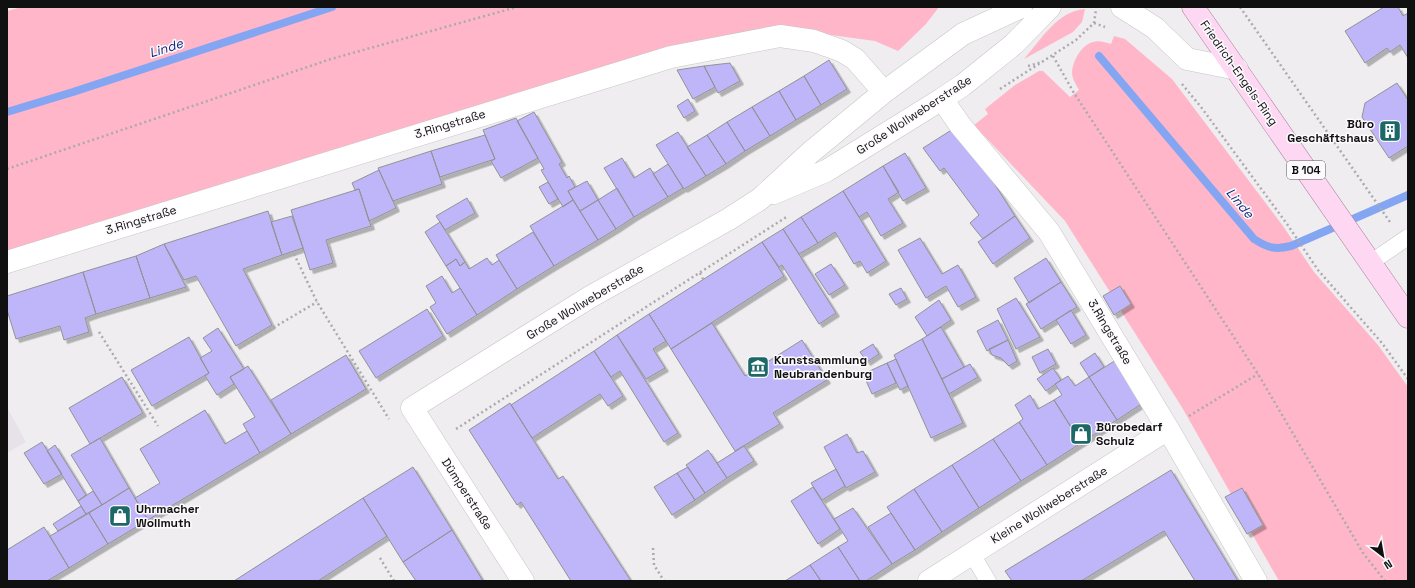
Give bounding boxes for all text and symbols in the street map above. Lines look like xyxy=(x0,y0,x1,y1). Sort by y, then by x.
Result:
street label: Friedrich-Engels-Ring xyxy=(1196,17,1282,129)
water label: Linde xyxy=(147,34,186,61)
street label: Große Wollweberstraße xyxy=(853,72,975,158)
street label: 3.Ringstraße xyxy=(413,106,487,142)
place label: Büro Geschäftshaus xyxy=(1287,116,1374,146)
building icon: Büro Geschäftshaus xyxy=(1377,118,1403,144)
road number: B 104 xyxy=(1287,161,1325,179)
water label: Linde xyxy=(1222,184,1258,223)
street label: 3.Ringstraße xyxy=(104,202,178,238)
street label: Große Wollweberstraße xyxy=(523,261,647,343)
street label: 3.Ringstraße xyxy=(1084,296,1136,368)
place label: Kunstsammlung Neubrandenburg xyxy=(774,352,872,382)
museum icon: Kunstsammlung Neubrandenburg xyxy=(745,354,771,380)
place label: Bürobedarf Schulz xyxy=(1096,419,1162,449)
shop icon: Bürobedarf Schulz xyxy=(1068,421,1094,447)
street label: Dümperstraße xyxy=(438,455,496,533)
street label: Kleine Wollweberstraße xyxy=(988,462,1110,548)
place label: Uhrmacher Wollmuth xyxy=(136,501,200,531)
shop icon: Uhrmacher Wollmuth xyxy=(107,503,133,529)
north arrow xyxy=(1363,536,1403,576)
text: N xyxy=(1381,557,1395,572)

